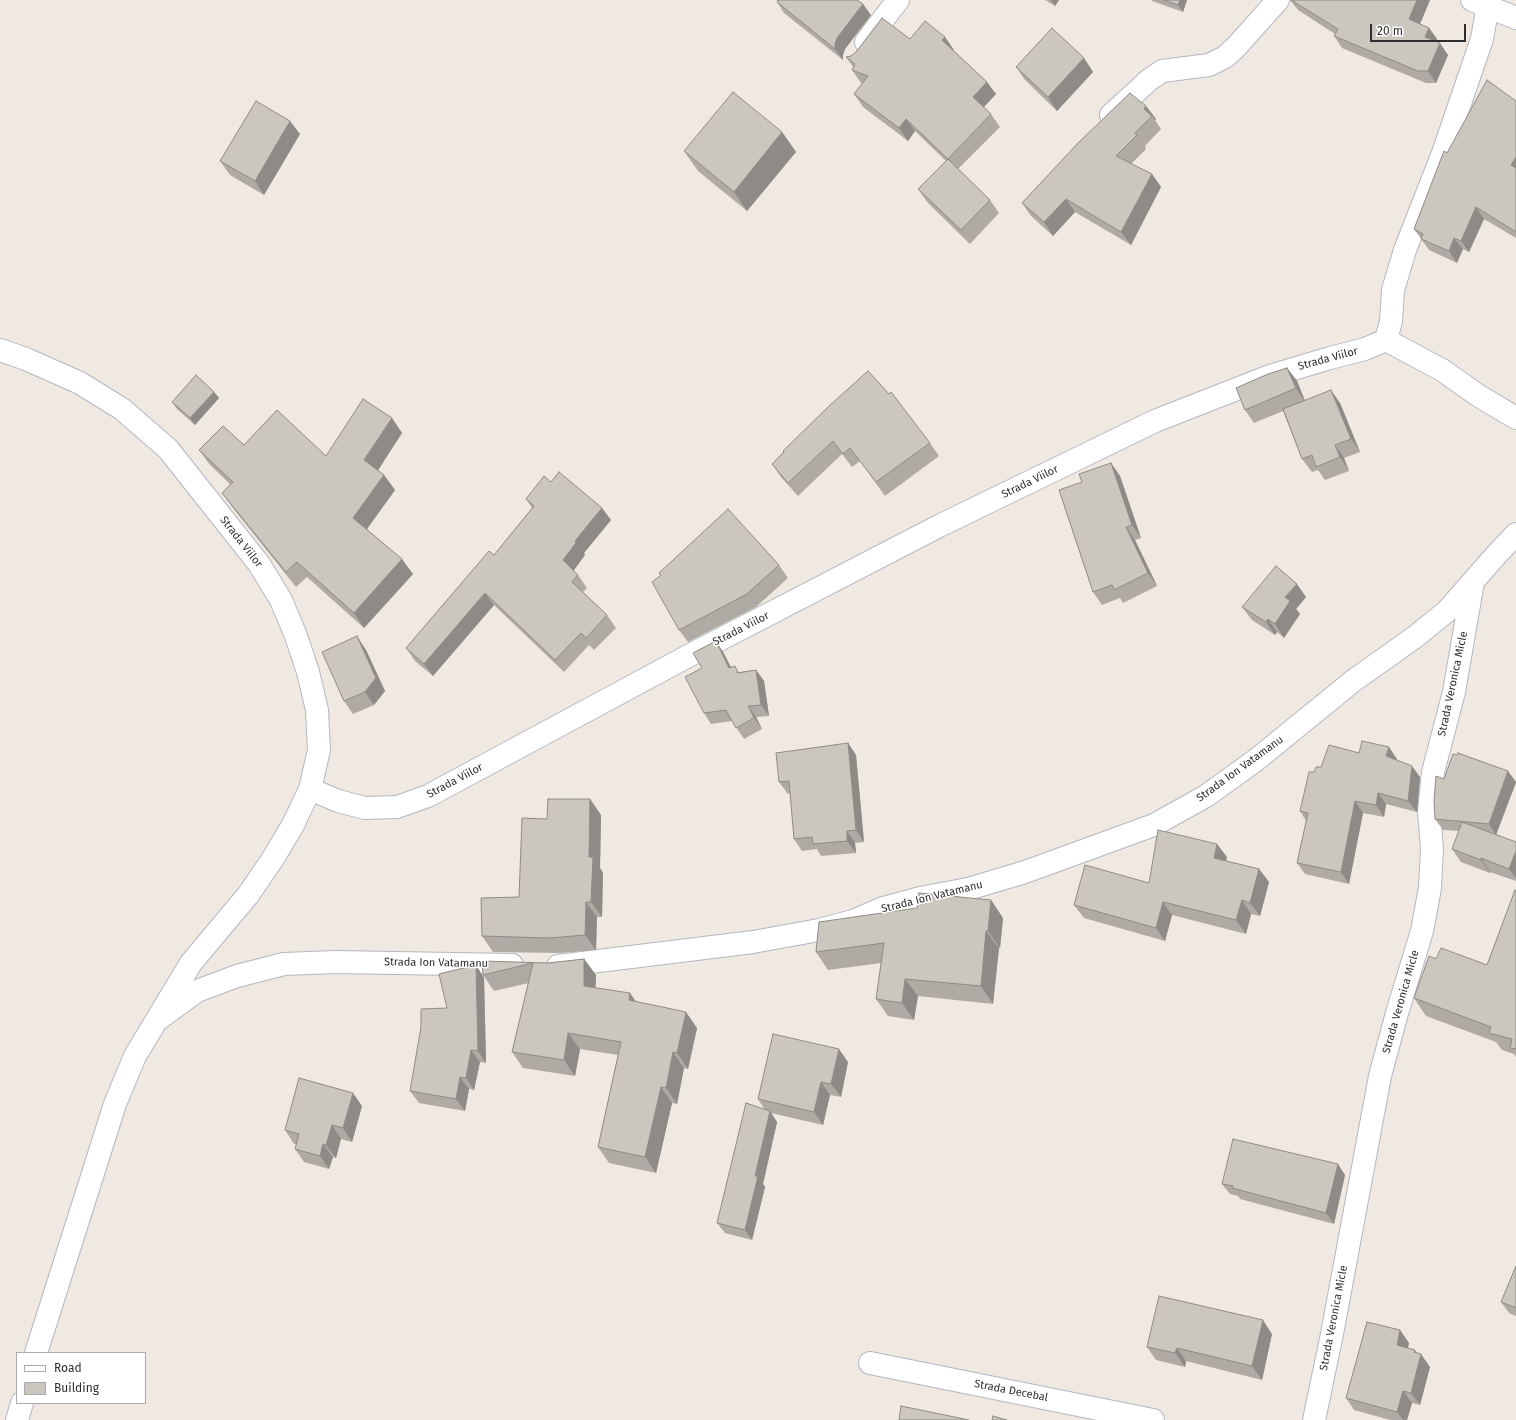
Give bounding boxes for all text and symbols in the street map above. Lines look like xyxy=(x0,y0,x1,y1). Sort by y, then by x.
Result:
scale bar xyxy=(1372,16,1468,42)
text: 20 m xyxy=(1377,24,1403,38)
street label: Strada Viilor xyxy=(1297,345,1359,373)
street label: Strada Viilor xyxy=(999,463,1061,501)
street label: Strada Viilor xyxy=(217,514,265,570)
street label: Strada Viilor xyxy=(711,609,771,649)
street label: Strada Veronica Micle xyxy=(1435,630,1471,738)
street label: Strada Ion Vatamanu xyxy=(1194,733,1286,805)
street label: Strada Viilor xyxy=(425,761,485,801)
street label: Strada Ion Vatamanu xyxy=(880,878,984,916)
street label: Strada Veronica Micle xyxy=(1380,949,1422,1055)
street label: Strada Ion Vatamanu xyxy=(384,955,488,971)
street label: Strada Veronica Micle xyxy=(1317,1264,1351,1372)
legend xyxy=(16,1352,146,1404)
text: Road xyxy=(54,1361,82,1375)
street label: Strada Decebal xyxy=(973,1377,1049,1405)
text: Building xyxy=(54,1381,99,1395)

